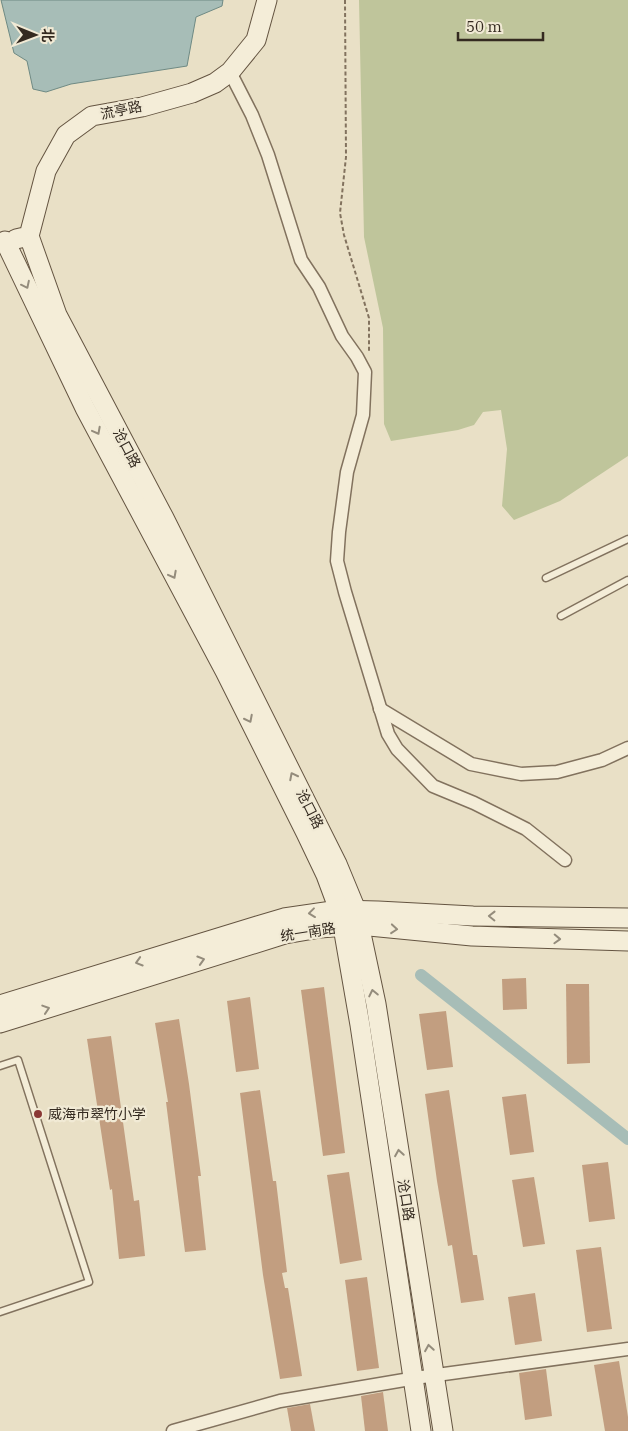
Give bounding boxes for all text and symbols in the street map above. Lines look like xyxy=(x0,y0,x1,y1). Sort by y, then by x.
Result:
north arrow xyxy=(10,10,60,60)
scale bar xyxy=(458,10,543,42)
text: 50 m xyxy=(466,17,502,36)
text: 北 xyxy=(39,28,57,42)
street label: 流亭路 xyxy=(99,97,143,123)
one-way arrow xyxy=(19,280,30,289)
street label: 沧口路 xyxy=(109,425,145,471)
one-way arrow xyxy=(91,426,101,435)
one-way arrow xyxy=(167,569,177,578)
one-way arrow xyxy=(243,713,253,722)
one-way arrow xyxy=(289,772,299,781)
street label: 沧口路 xyxy=(292,786,328,832)
one-way arrow xyxy=(308,908,316,918)
one-way arrow xyxy=(488,911,496,921)
street label: 统一南路 xyxy=(279,919,337,945)
one-way arrow xyxy=(391,923,399,934)
one-way arrow xyxy=(553,933,561,944)
one-way arrow xyxy=(197,955,205,965)
one-way arrow xyxy=(135,956,144,966)
one-way arrow xyxy=(369,988,379,997)
one-way arrow xyxy=(42,1004,50,1014)
place label: 威海市翠竹小学 xyxy=(48,1105,146,1123)
marker: 威海市翠竹小学 xyxy=(32,1108,44,1120)
one-way arrow xyxy=(394,1149,405,1157)
street label: 沧口路 xyxy=(394,1178,418,1222)
one-way arrow xyxy=(425,1344,435,1353)

